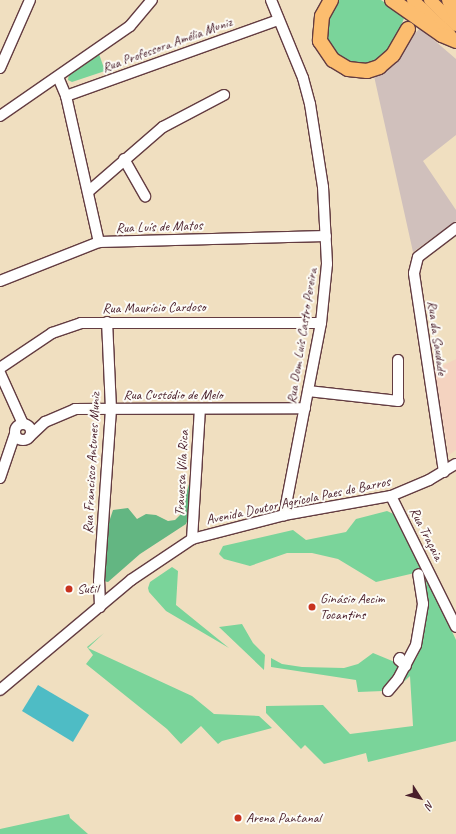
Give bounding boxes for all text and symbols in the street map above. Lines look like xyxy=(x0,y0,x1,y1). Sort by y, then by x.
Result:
street label: Rua Professora Amélia Muniz xyxy=(100,14,234,76)
street label: Rua Luís de Matos xyxy=(115,217,203,237)
street label: Rua Dom Luís Castro Pereira xyxy=(283,267,321,405)
street label: Rua Maurício Cardoso xyxy=(102,299,206,317)
street label: Rua da Saudade xyxy=(423,299,451,377)
street label: Rua Custódio de Melo xyxy=(123,387,223,403)
street label: Rua Francisco Antunes Muniz xyxy=(80,392,104,534)
street label: Travessa Vila Rica xyxy=(171,430,193,516)
street label: Avenida Doutor Agrícola Paes de Barros xyxy=(204,473,392,529)
street label: Rua Traçaia xyxy=(406,505,446,563)
place label: Sutil xyxy=(77,581,98,597)
marker: Sutil xyxy=(64,584,74,594)
place label: Ginásio Aecim Tocantins xyxy=(320,591,385,624)
marker: Ginásio Aecim Tocantins xyxy=(307,602,317,612)
north arrow xyxy=(400,778,440,818)
text: N xyxy=(422,798,437,812)
place label: Arena Pantanal xyxy=(246,810,321,826)
marker: Arena Pantanal xyxy=(233,813,243,823)

